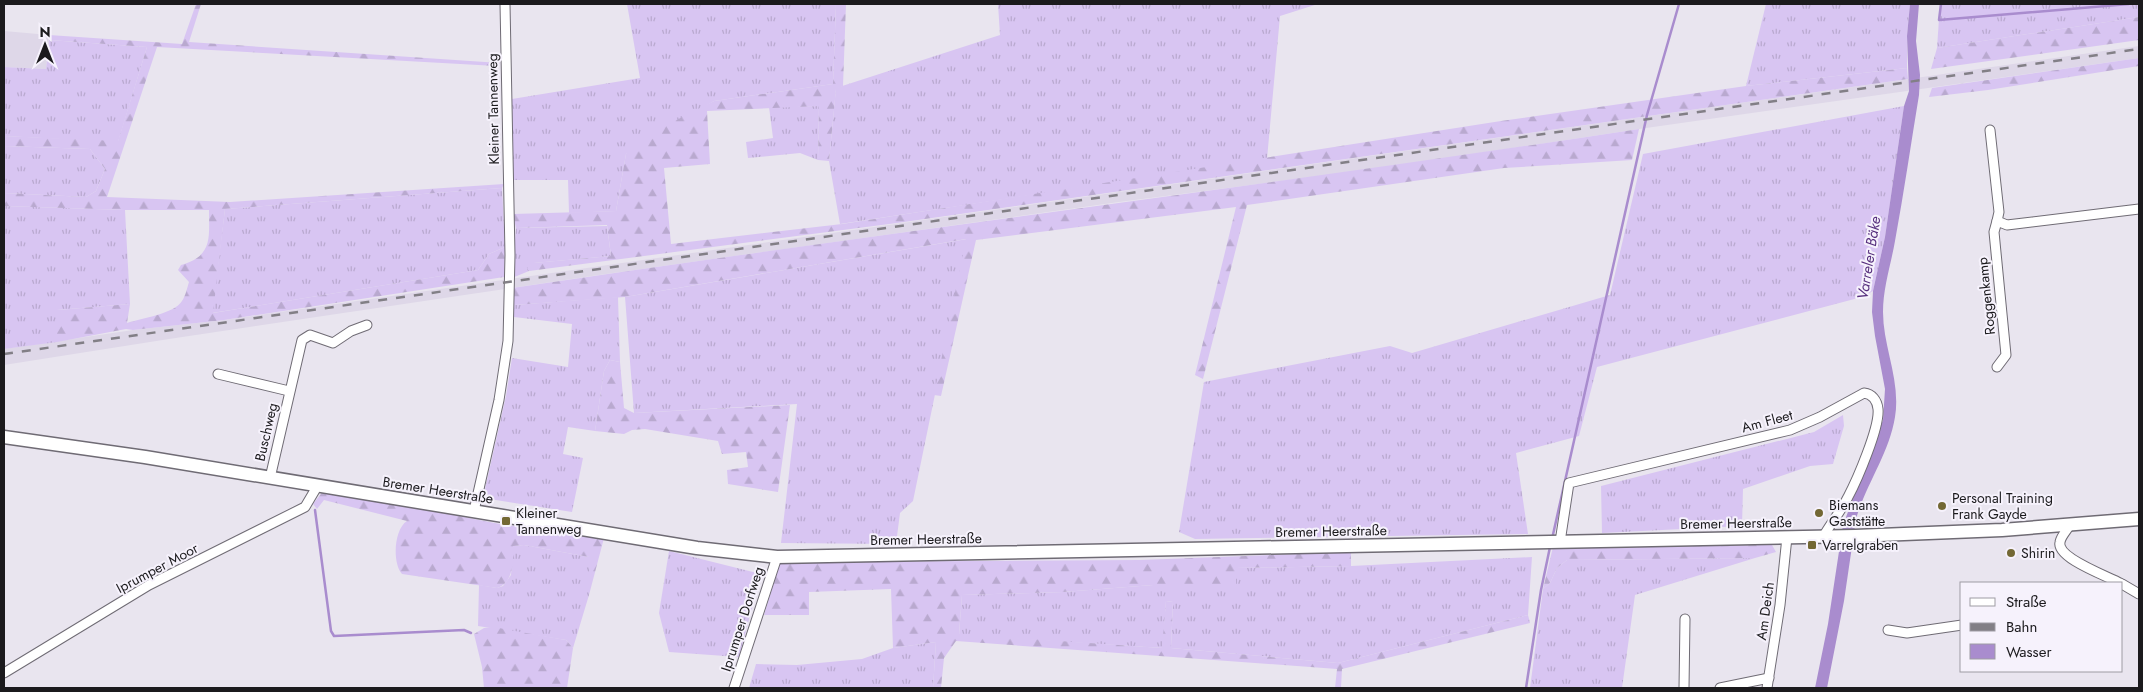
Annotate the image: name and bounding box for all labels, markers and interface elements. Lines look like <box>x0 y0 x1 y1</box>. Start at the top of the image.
north arrow <box>20 20 70 70</box>
text: N <box>39 22 51 42</box>
street label: Kleiner Tannenweg <box>482 53 504 165</box>
water label: Varreler Bäke <box>1852 214 1887 301</box>
street label: Roggenkamp <box>1972 256 2000 336</box>
street label: Buschweg <box>250 401 282 463</box>
street label: Am Fleet <box>1739 404 1795 437</box>
street label: Bremer Heerstraße <box>381 471 495 509</box>
place label: Personal Training Frank Gayde <box>1952 488 2053 524</box>
place label: Biemans Gaststätte <box>1829 495 1885 531</box>
marker: Personal Training Frank Gayde <box>1936 500 1948 512</box>
place label: Kleiner Tannenweg <box>516 503 582 539</box>
marker: Biemans Gaststätte <box>1813 507 1825 519</box>
street label: Bremer Heerstraße <box>1680 512 1792 534</box>
marker: Kleiner Tannenweg <box>500 515 512 527</box>
street label: Bremer Heerstraße <box>1275 520 1387 542</box>
street label: Bremer Heerstraße <box>870 528 982 550</box>
place label: Varrelgraben <box>1822 535 1898 555</box>
street label: Iprumper Moor <box>113 538 202 598</box>
marker: Varrelgraben <box>1806 539 1818 551</box>
place label: Shirin <box>2021 543 2055 563</box>
marker: Shirin <box>2005 547 2017 559</box>
street label: Iprumper Dorfweg <box>716 564 768 674</box>
street label: Am Deich <box>1751 581 1779 641</box>
legend <box>1960 582 2123 672</box>
text: Straße <box>2006 591 2047 613</box>
text: Bahn <box>2006 616 2037 638</box>
text: Wasser <box>2006 641 2052 663</box>

